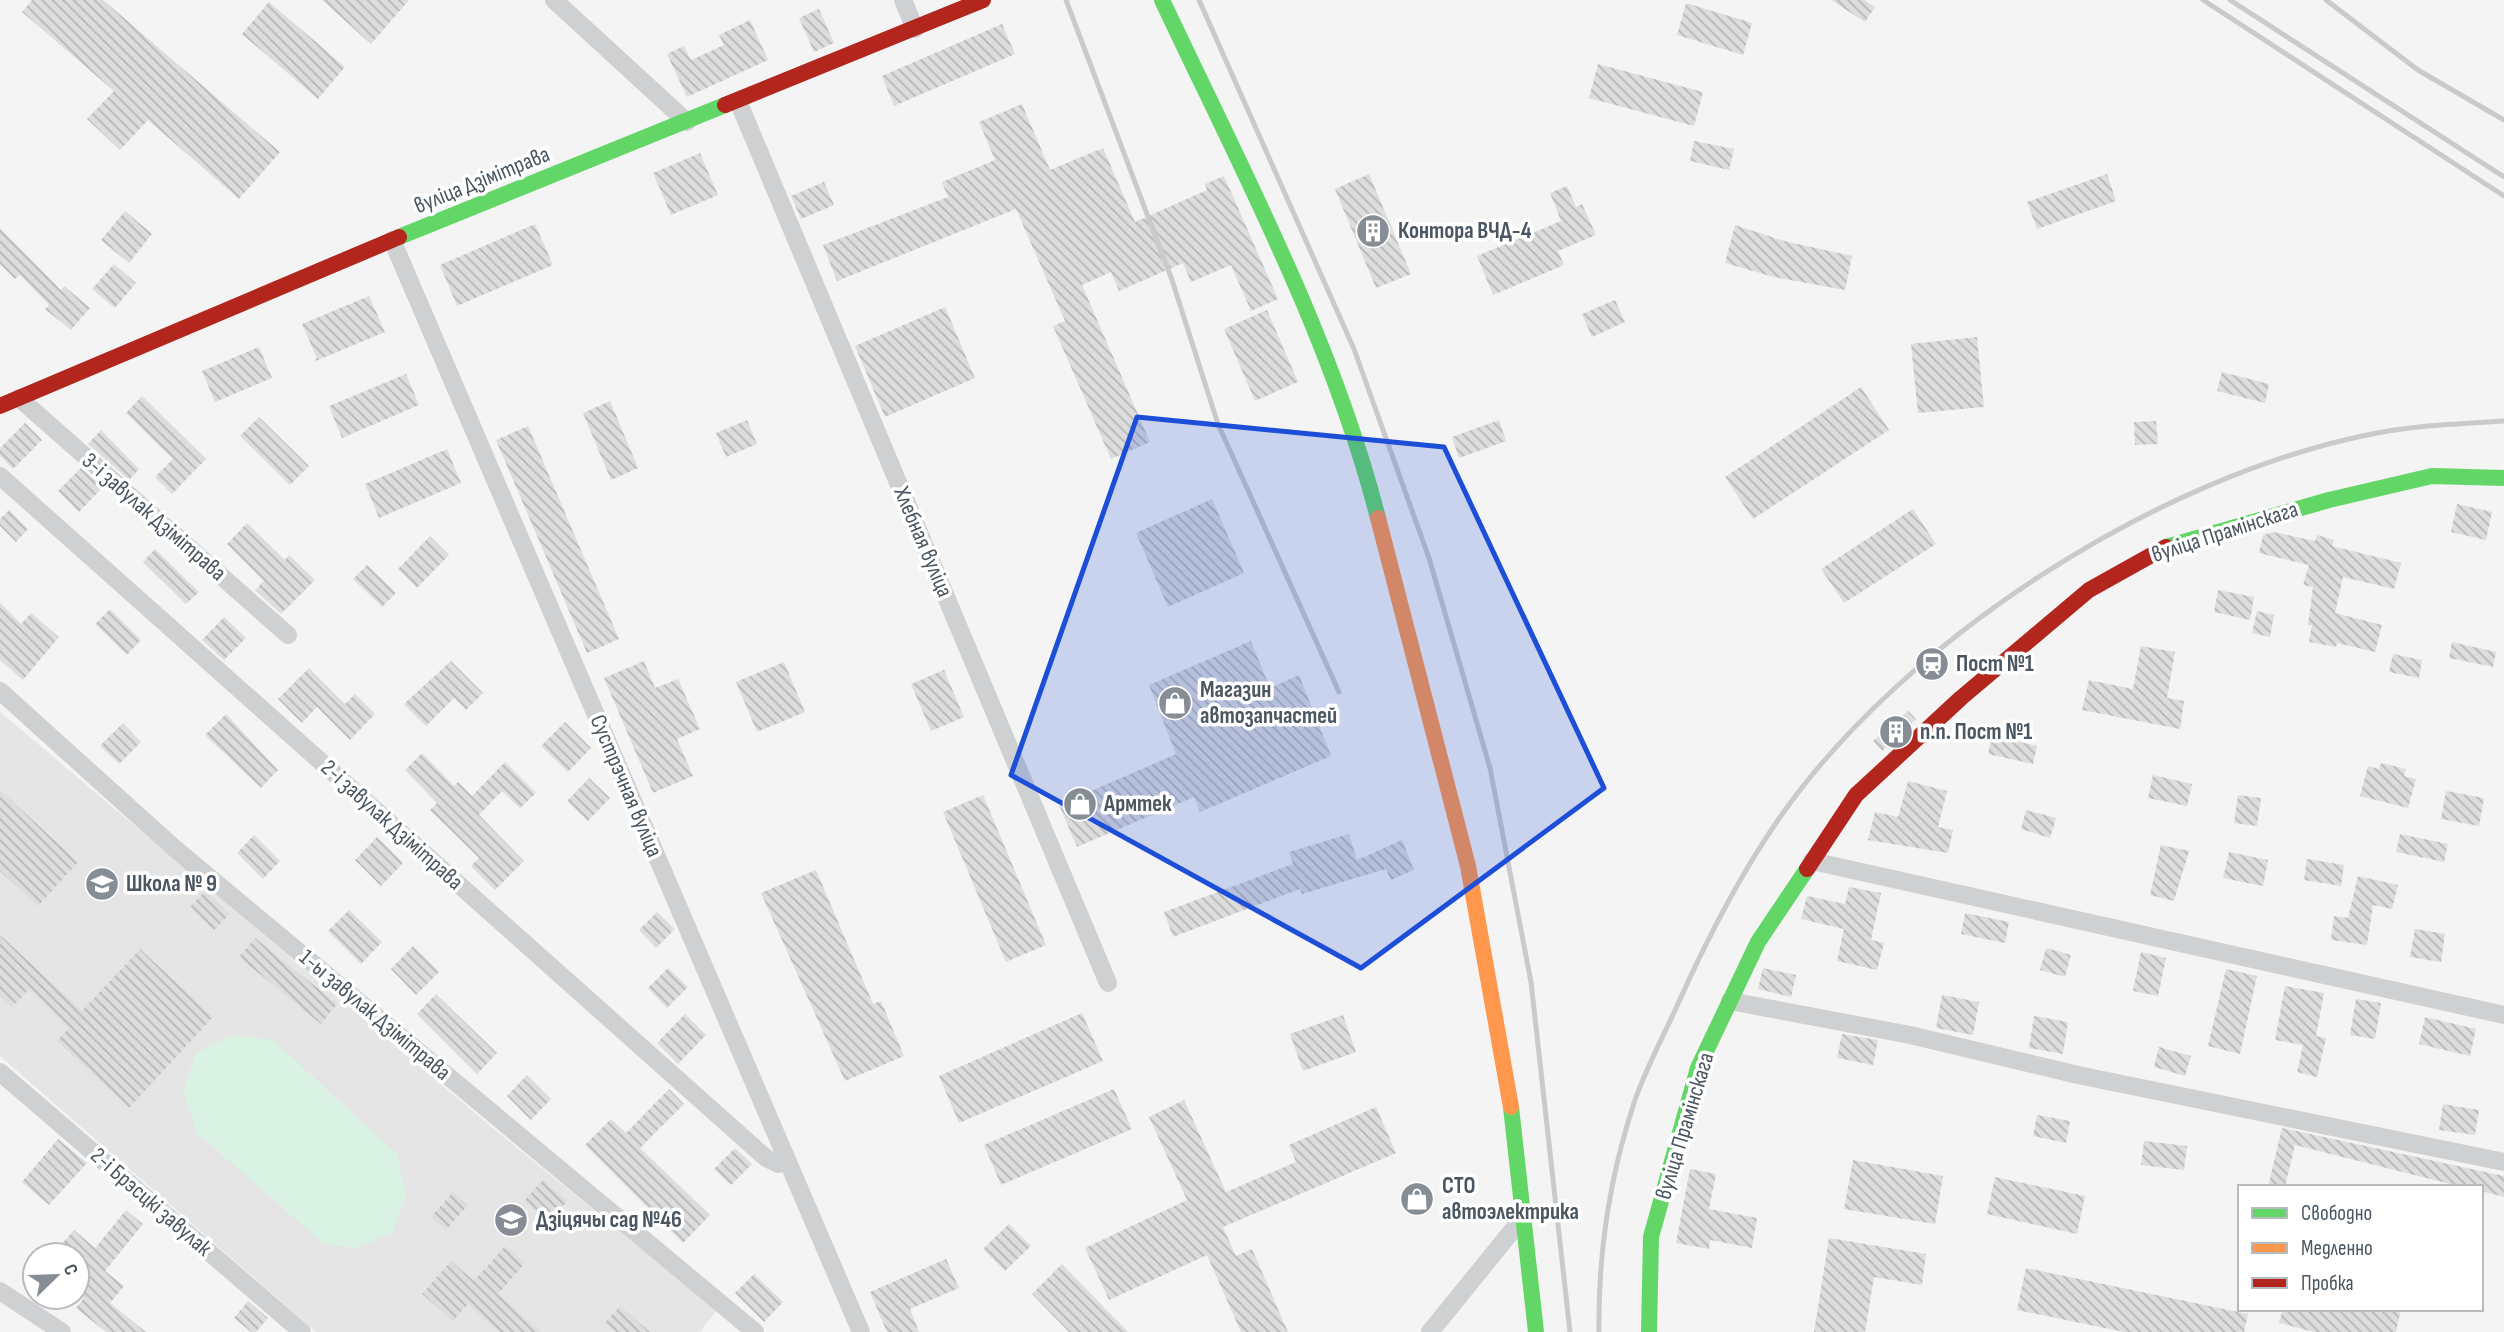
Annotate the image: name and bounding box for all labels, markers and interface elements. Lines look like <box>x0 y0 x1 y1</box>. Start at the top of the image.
street label: вуліца Дзімітрава <box>410 140 554 220</box>
building icon: Контора ВЧД-4 <box>1354 212 1392 250</box>
place label: Контора ВЧД-4 <box>1398 217 1532 245</box>
street label: 3-і завулак Дзімітрава <box>76 447 232 587</box>
street label: Хлебная вуліца <box>887 482 959 601</box>
street label: вуліца Прамінскага <box>2148 495 2302 569</box>
station icon: Пост №1 <box>1913 645 1951 683</box>
place label: Пост №1 <box>1956 650 2034 678</box>
place label: Магазин автозапчастей <box>1200 676 1337 730</box>
shop icon: Магазин автозапчастей <box>1156 684 1194 722</box>
street label: Сустрэчная вуліца <box>583 711 669 861</box>
building icon: п.п. Пост №1 <box>1877 713 1915 751</box>
place label: п.п. Пост №1 <box>1920 718 2032 746</box>
street label: 2-і завулак Дзімітрава <box>315 754 469 896</box>
shop icon: Армтек <box>1061 785 1099 823</box>
place label: Армтек <box>1103 790 1172 818</box>
school or university icon: Школа № 9 <box>83 865 121 903</box>
place label: Школа № 9 <box>126 870 217 898</box>
street label: 1-ы завулак Дзімітрава <box>294 944 456 1086</box>
street label: вуліца Прамінскага <box>1649 1049 1721 1203</box>
street label: 2-і Брэсцкі завулак <box>85 1142 218 1262</box>
place label: СТО автоэлектрика <box>1442 1172 1579 1226</box>
shop icon: СТО автоэлектрика <box>1398 1180 1436 1218</box>
legend <box>2238 1185 2483 1311</box>
school or university icon: Дзіцячы сад №46 <box>492 1201 530 1239</box>
text: Свободно <box>2301 1201 2372 1226</box>
place label: Дзіцячы сад №46 <box>536 1206 682 1234</box>
text: Медленно <box>2301 1236 2373 1261</box>
north arrow <box>21 1241 91 1311</box>
text: С <box>58 1261 83 1279</box>
text: Пробка <box>2301 1271 2354 1296</box>

